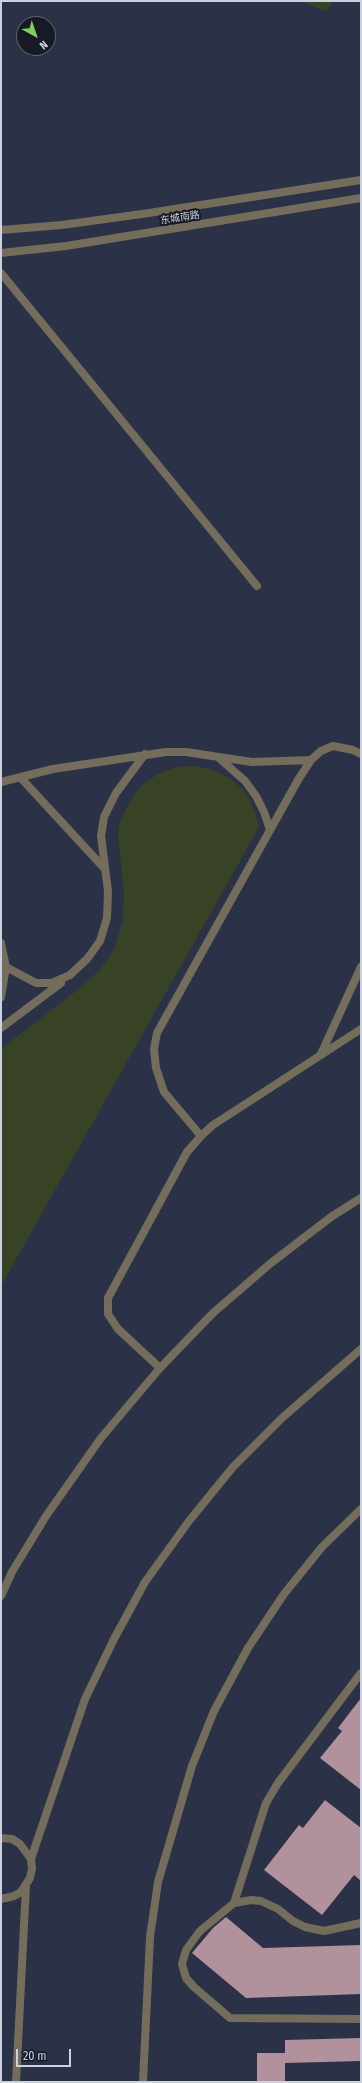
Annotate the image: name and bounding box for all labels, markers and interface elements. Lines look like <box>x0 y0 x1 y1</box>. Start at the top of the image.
north arrow <box>16 16 56 56</box>
text: N <box>37 38 50 52</box>
street label: 东城南路 <box>159 209 201 227</box>
scale bar <box>18 2041 73 2067</box>
text: 20 m <box>23 2049 47 2063</box>

